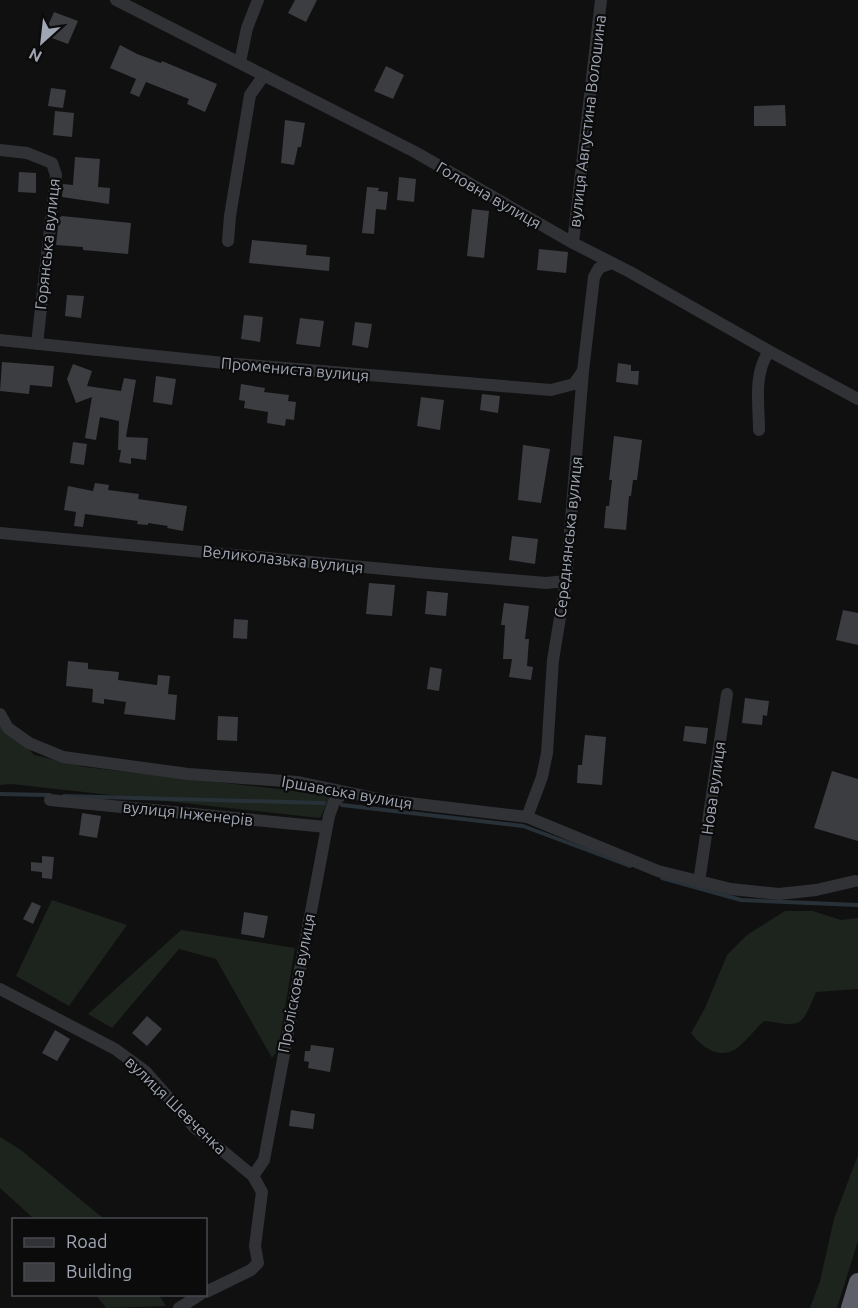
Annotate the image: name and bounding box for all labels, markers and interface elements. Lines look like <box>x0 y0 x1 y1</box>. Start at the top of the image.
north arrow <box>12 12 72 72</box>
street label: вулиця Августина Волошина <box>565 14 609 228</box>
text: N <box>26 45 45 66</box>
street label: Головна вулиця <box>434 158 544 232</box>
street label: Горянська вулиця <box>31 177 63 311</box>
street label: Промениста вулиця <box>220 354 370 384</box>
street label: Середнянська вулиця <box>551 455 585 619</box>
street label: Великолазька вулиця <box>202 542 364 576</box>
street label: Нова вулиця <box>698 740 728 836</box>
street label: Іршавська вулиця <box>280 772 414 812</box>
street label: вулиця Інженерів <box>122 797 254 829</box>
street label: Проліскова вулиця <box>274 912 318 1054</box>
street label: вулиця Шевченка <box>122 1052 230 1158</box>
legend <box>12 1218 207 1296</box>
text: Road <box>66 1231 108 1251</box>
text: Building <box>66 1261 132 1281</box>

